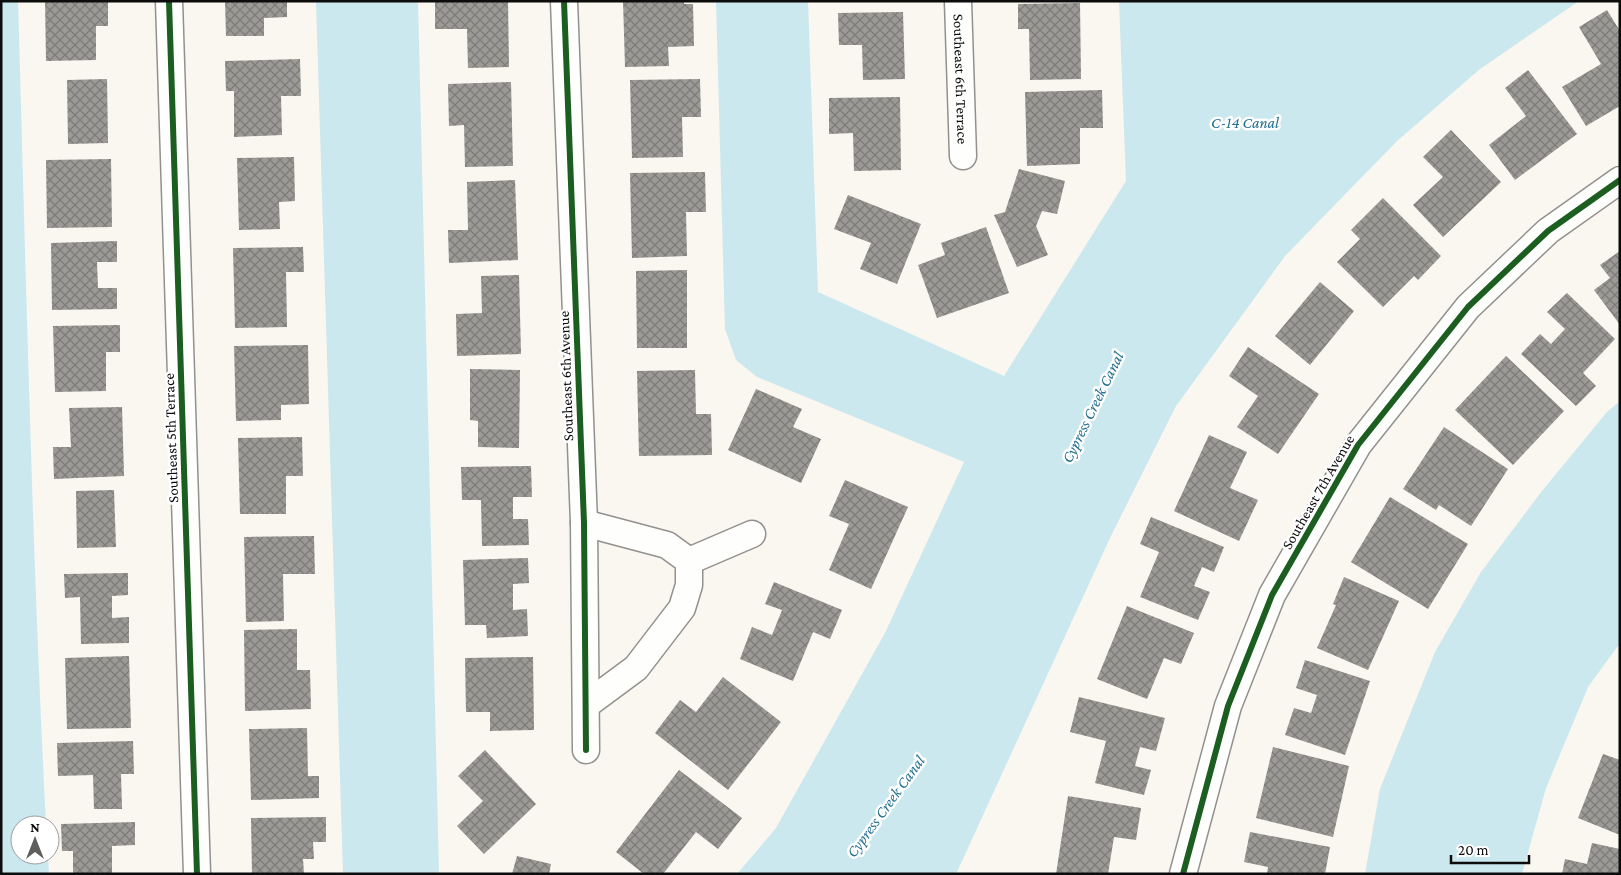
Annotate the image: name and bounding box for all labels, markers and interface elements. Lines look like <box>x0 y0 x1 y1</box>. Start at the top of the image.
street label: Southeast 6th Terrace <box>950 14 971 145</box>
water label: C-14 Canal <box>1211 114 1280 131</box>
street label: Southeast 6th Avenue <box>556 310 576 441</box>
water label: Cypress Creek Canal <box>1058 348 1128 466</box>
street label: Southeast 5th Terrace <box>161 373 181 503</box>
street label: Southeast 7th Avenue <box>1279 432 1358 552</box>
water label: Cypress Creek Canal <box>843 751 929 861</box>
north arrow <box>10 815 60 865</box>
text: N <box>30 819 40 835</box>
scale bar <box>1451 832 1528 864</box>
text: 20 m <box>1458 842 1489 858</box>

